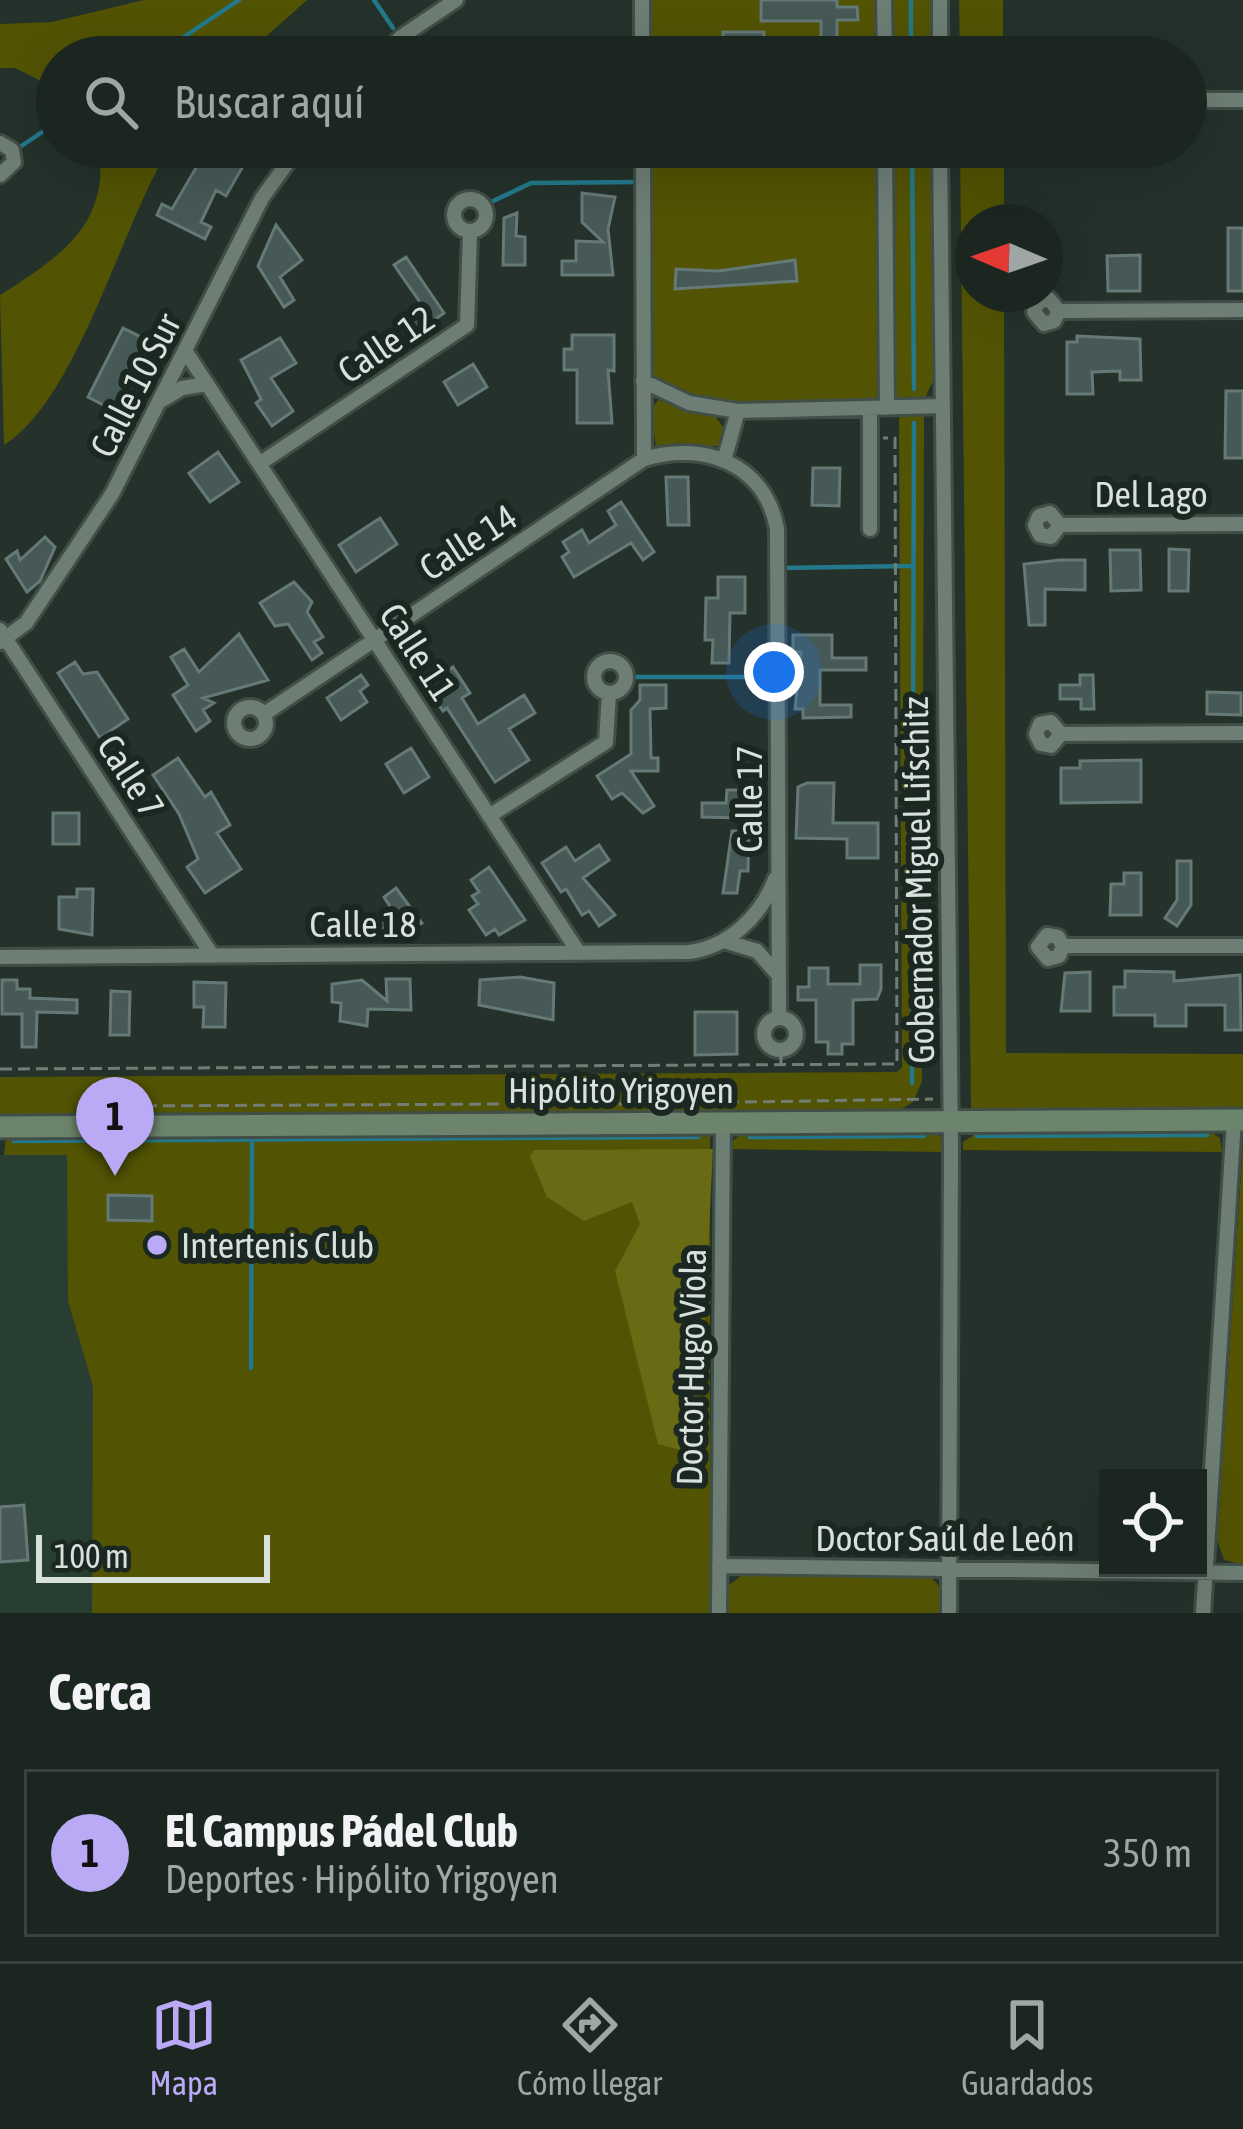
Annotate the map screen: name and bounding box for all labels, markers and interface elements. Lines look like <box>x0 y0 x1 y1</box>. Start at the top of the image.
search box <box>36 36 1207 168</box>
icon: search <box>78 69 144 135</box>
text: Buscar aquí <box>174 76 364 128</box>
north arrow <box>955 204 1063 312</box>
street label: Calle 12 <box>330 297 442 391</box>
street label: Calle 10 Sur <box>81 305 189 464</box>
street label: Del Lago <box>1094 473 1208 515</box>
street label: Calle 14 <box>412 495 524 589</box>
street label: Calle 11 <box>371 596 465 708</box>
your location <box>744 642 804 702</box>
street label: Gobernador Miguel Lifschitz <box>894 696 942 1064</box>
street label: Calle 7 <box>89 727 173 825</box>
street label: Calle 17 <box>728 746 770 852</box>
street label: Calle 18 <box>310 903 416 945</box>
street label: Hipólito Yrigoyen <box>508 1069 734 1111</box>
pin: 1 <box>76 1077 154 1176</box>
place label: Intertenis Club <box>181 1224 374 1266</box>
marker: Intertenis Club <box>144 1232 170 1258</box>
street label: Doctor Hugo Viola <box>668 1248 714 1486</box>
map controls <box>1099 1469 1207 1577</box>
button: locate <box>1099 1469 1207 1577</box>
street label: Doctor Saúl de León <box>815 1517 1075 1559</box>
scale bar <box>36 1529 270 1582</box>
text: 100 m <box>54 1537 129 1575</box>
text: Cerca <box>48 1662 152 1721</box>
text: El Campus Pádel Club <box>165 1805 518 1857</box>
text: 1 <box>81 1831 99 1875</box>
text: 350 m <box>1104 1831 1192 1875</box>
text: Deportes · Hipólito Yrigoyen <box>165 1857 559 1901</box>
tab: Mapa <box>150 1992 218 2102</box>
tab: Cómo llegar <box>517 1992 662 2102</box>
tab: Guardados <box>961 1992 1093 2102</box>

